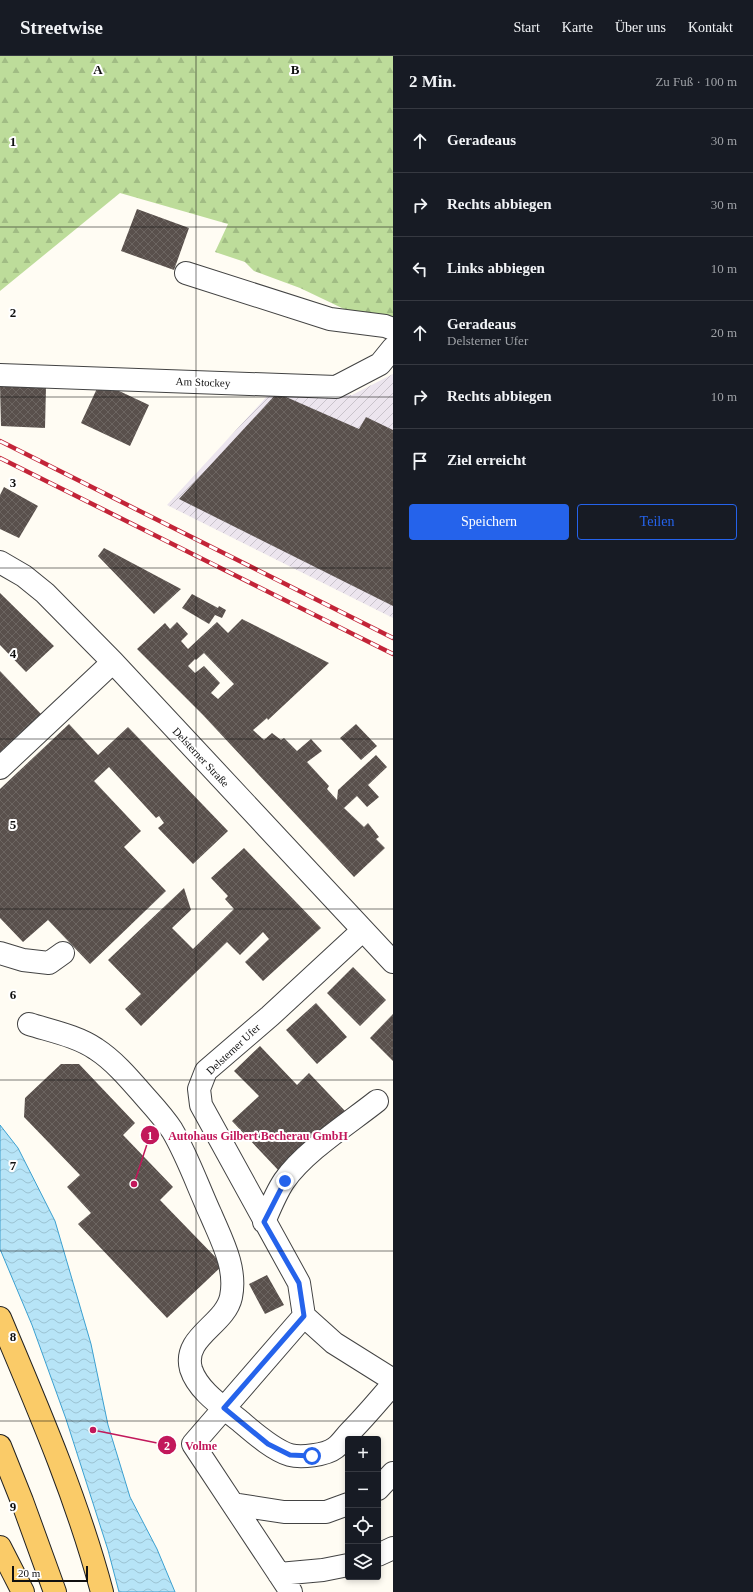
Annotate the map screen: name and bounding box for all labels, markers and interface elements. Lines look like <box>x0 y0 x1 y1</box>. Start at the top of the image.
text: Streetwise <box>20 17 103 38</box>
text: Start <box>513 20 540 35</box>
text: Karte <box>562 20 593 35</box>
text: Über uns <box>615 20 666 35</box>
text: Kontakt <box>688 20 733 35</box>
text: A <box>93 62 103 77</box>
text: B <box>291 62 300 77</box>
text: 2 Min. <box>409 72 456 91</box>
text: Zu Fuß · 100 m <box>655 74 737 89</box>
icon: ahead <box>409 130 431 152</box>
text: Geradeaus <box>447 132 516 148</box>
text: 30 m <box>711 133 737 148</box>
text: 1 <box>10 134 16 149</box>
icon: right <box>409 194 431 216</box>
text: Rechts abbiegen <box>447 196 552 212</box>
text: 30 m <box>711 197 737 212</box>
icon: left <box>409 258 431 280</box>
text: Links abbiegen <box>447 260 545 276</box>
text: 10 m <box>711 261 737 276</box>
text: 2 <box>10 305 16 320</box>
text: Geradeaus <box>447 316 516 332</box>
icon: ahead <box>409 322 431 344</box>
text: 20 m <box>711 325 737 340</box>
text: Delsterner Ufer <box>447 333 528 348</box>
street label: Am Stockey <box>175 375 231 389</box>
icon: right <box>409 386 431 408</box>
text: Rechts abbiegen <box>447 388 552 404</box>
text: 10 m <box>711 389 737 404</box>
icon: arrive <box>409 450 431 472</box>
text: Ziel erreicht <box>447 452 526 468</box>
text: 3 <box>10 475 17 490</box>
button: Speichern <box>409 504 569 540</box>
button: Teilen <box>577 504 737 540</box>
text: 4 <box>10 646 17 661</box>
street label: Delsterner Straße <box>170 725 232 789</box>
text: 5 <box>10 817 17 832</box>
text: 6 <box>10 987 17 1002</box>
street label: Delsterner Ufer <box>204 1021 262 1077</box>
callout: Autohaus Gilbert Becherau GmbH <box>140 1123 356 1147</box>
text: 1 <box>147 1129 153 1143</box>
text: Autohaus Gilbert Becherau GmbH <box>168 1129 349 1143</box>
text: 7 <box>10 1158 17 1173</box>
route end <box>276 1172 294 1190</box>
text: 8 <box>10 1329 17 1344</box>
callout: Volme <box>157 1433 225 1457</box>
map controls <box>345 1436 381 1580</box>
button: + <box>345 1436 381 1472</box>
text: 2 <box>164 1439 170 1453</box>
text: Volme <box>185 1439 218 1453</box>
route start <box>303 1447 321 1465</box>
button: − <box>345 1472 381 1508</box>
text: 9 <box>10 1499 17 1514</box>
button: locate <box>345 1508 381 1544</box>
button: layers <box>345 1544 381 1580</box>
scale bar <box>12 1564 88 1583</box>
text: 20 m <box>18 1567 40 1579</box>

